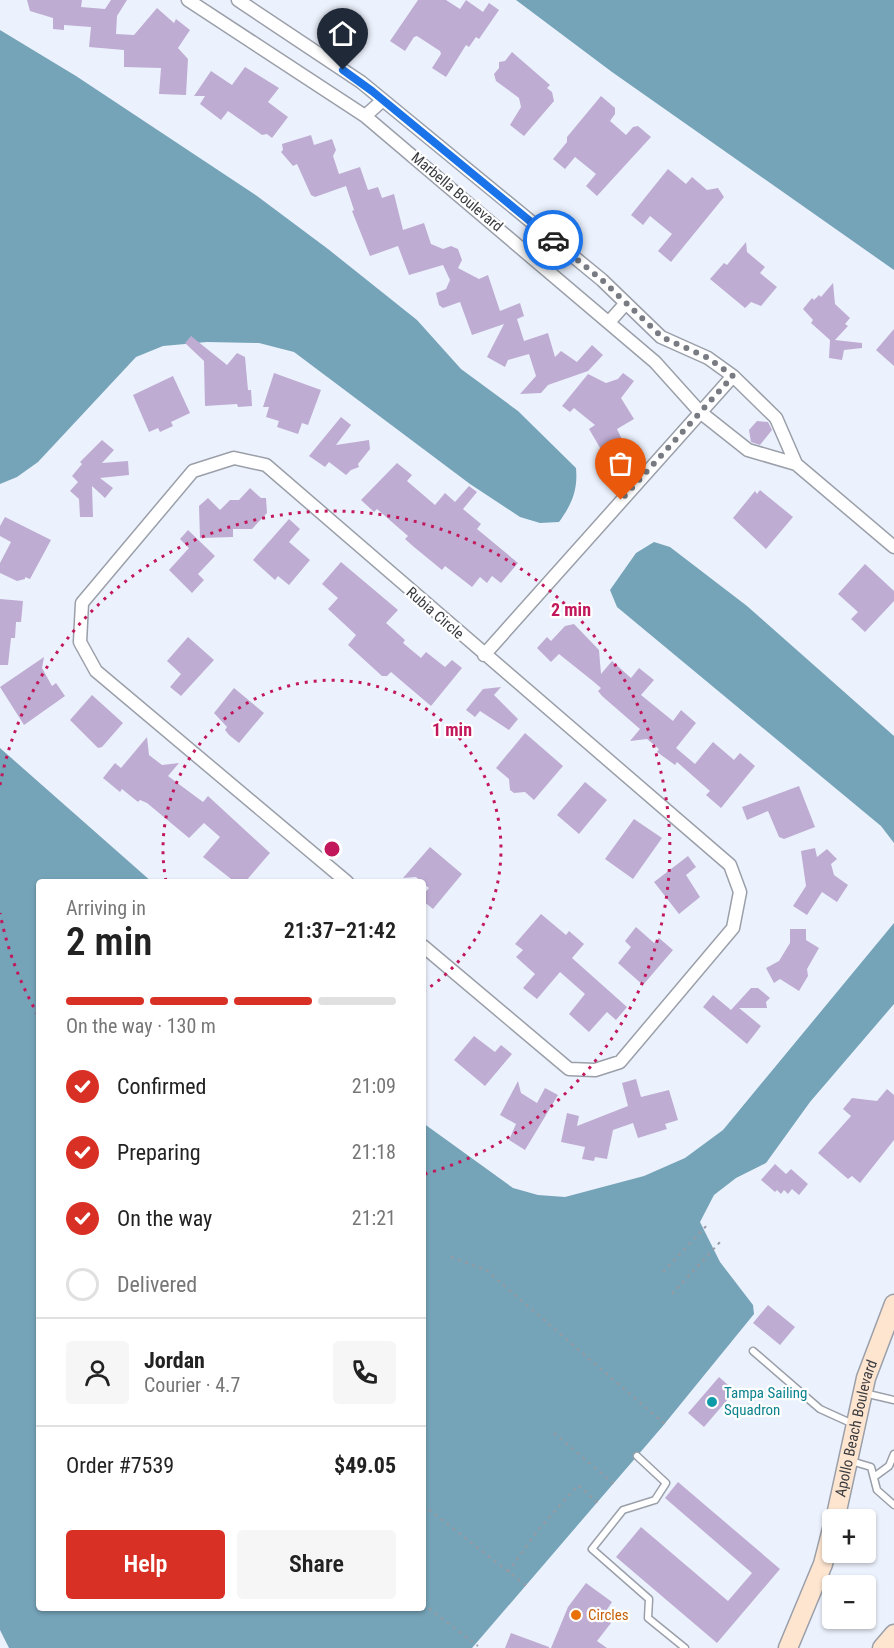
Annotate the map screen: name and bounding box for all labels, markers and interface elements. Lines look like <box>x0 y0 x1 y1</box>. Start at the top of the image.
pin <box>317 8 368 70</box>
icon: home <box>326 17 359 50</box>
street label: Marbella Boulevard <box>408 149 506 235</box>
courier <box>523 210 583 270</box>
icon: car <box>537 224 570 257</box>
pin <box>595 438 646 500</box>
icon: bag <box>604 447 637 480</box>
street label: Rubia Circle <box>403 583 467 643</box>
text: 2 min <box>551 599 591 620</box>
text: 1 min <box>432 719 472 740</box>
centre of rings <box>322 839 342 859</box>
text: Arriving in <box>66 896 146 920</box>
text: 21:37–21:42 <box>284 918 396 943</box>
text: 2 min <box>66 919 152 965</box>
text: On the way · 130 m <box>66 1014 216 1038</box>
icon: check <box>66 1070 99 1103</box>
text: Confirmed <box>117 1074 206 1099</box>
text: 21:09 <box>352 1074 396 1098</box>
icon: check <box>66 1136 99 1169</box>
text: Preparing <box>117 1140 201 1165</box>
text: 21:18 <box>352 1140 396 1164</box>
icon: check <box>66 1202 99 1235</box>
text: On the way <box>117 1206 212 1231</box>
text: 21:21 <box>352 1206 396 1230</box>
text: Delivered <box>117 1272 197 1297</box>
button: person <box>66 1341 129 1404</box>
button: phone <box>333 1341 396 1404</box>
text: Jordan <box>144 1348 205 1373</box>
street label: Apollo Beach Boulevard <box>831 1357 881 1499</box>
text: Courier · 4.7 <box>144 1373 240 1397</box>
place label: Tampa Sailing Squadron <box>724 1384 807 1419</box>
marker: Tampa Sailing Squadron <box>705 1395 719 1409</box>
text: Order #7539 <box>66 1453 174 1478</box>
text: $49.05 <box>334 1453 396 1478</box>
map controls <box>822 1509 876 1629</box>
button: + <box>822 1509 876 1563</box>
button: Help <box>66 1530 225 1599</box>
button: Share <box>237 1530 396 1599</box>
button: − <box>822 1575 876 1629</box>
place label: Circles <box>588 1606 629 1624</box>
marker: Circles <box>569 1608 583 1622</box>

